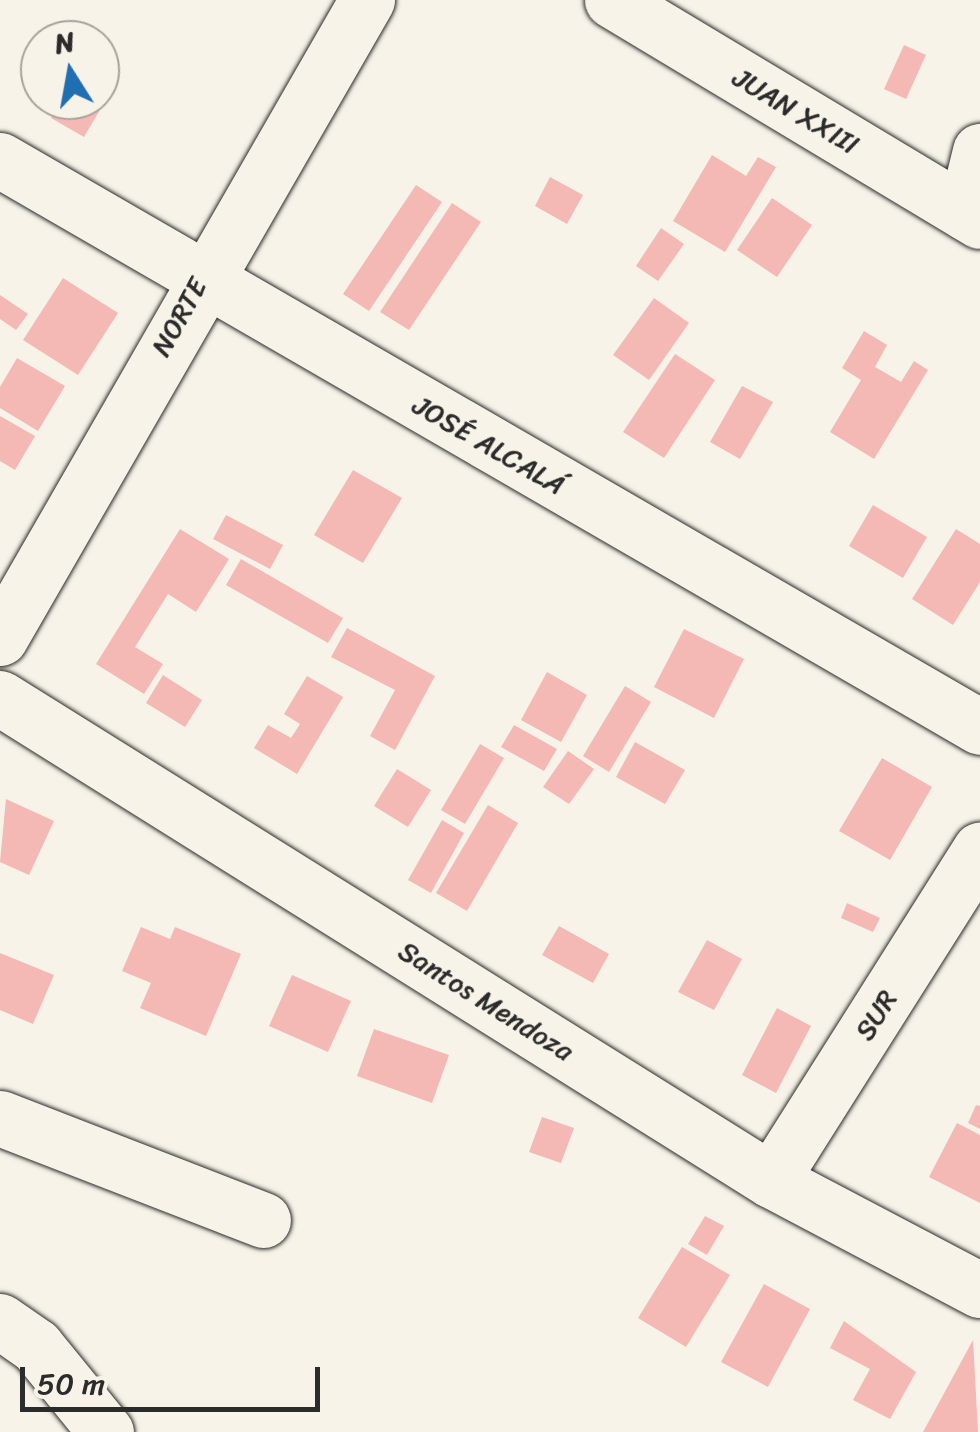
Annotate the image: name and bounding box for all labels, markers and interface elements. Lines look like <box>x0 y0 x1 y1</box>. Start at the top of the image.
text: N <box>50 16 79 68</box>
north arrow <box>20 20 120 120</box>
street label: JUAN XXIII <box>727 60 865 162</box>
street label: NORTE <box>144 272 214 362</box>
street label: JOSÉ ALCALÁ <box>407 388 571 502</box>
street label: Santos Mendoza <box>392 934 580 1068</box>
street label: SUR <box>848 984 904 1046</box>
scale bar <box>25 1347 325 1409</box>
text: 50 m <box>37 1357 105 1411</box>

